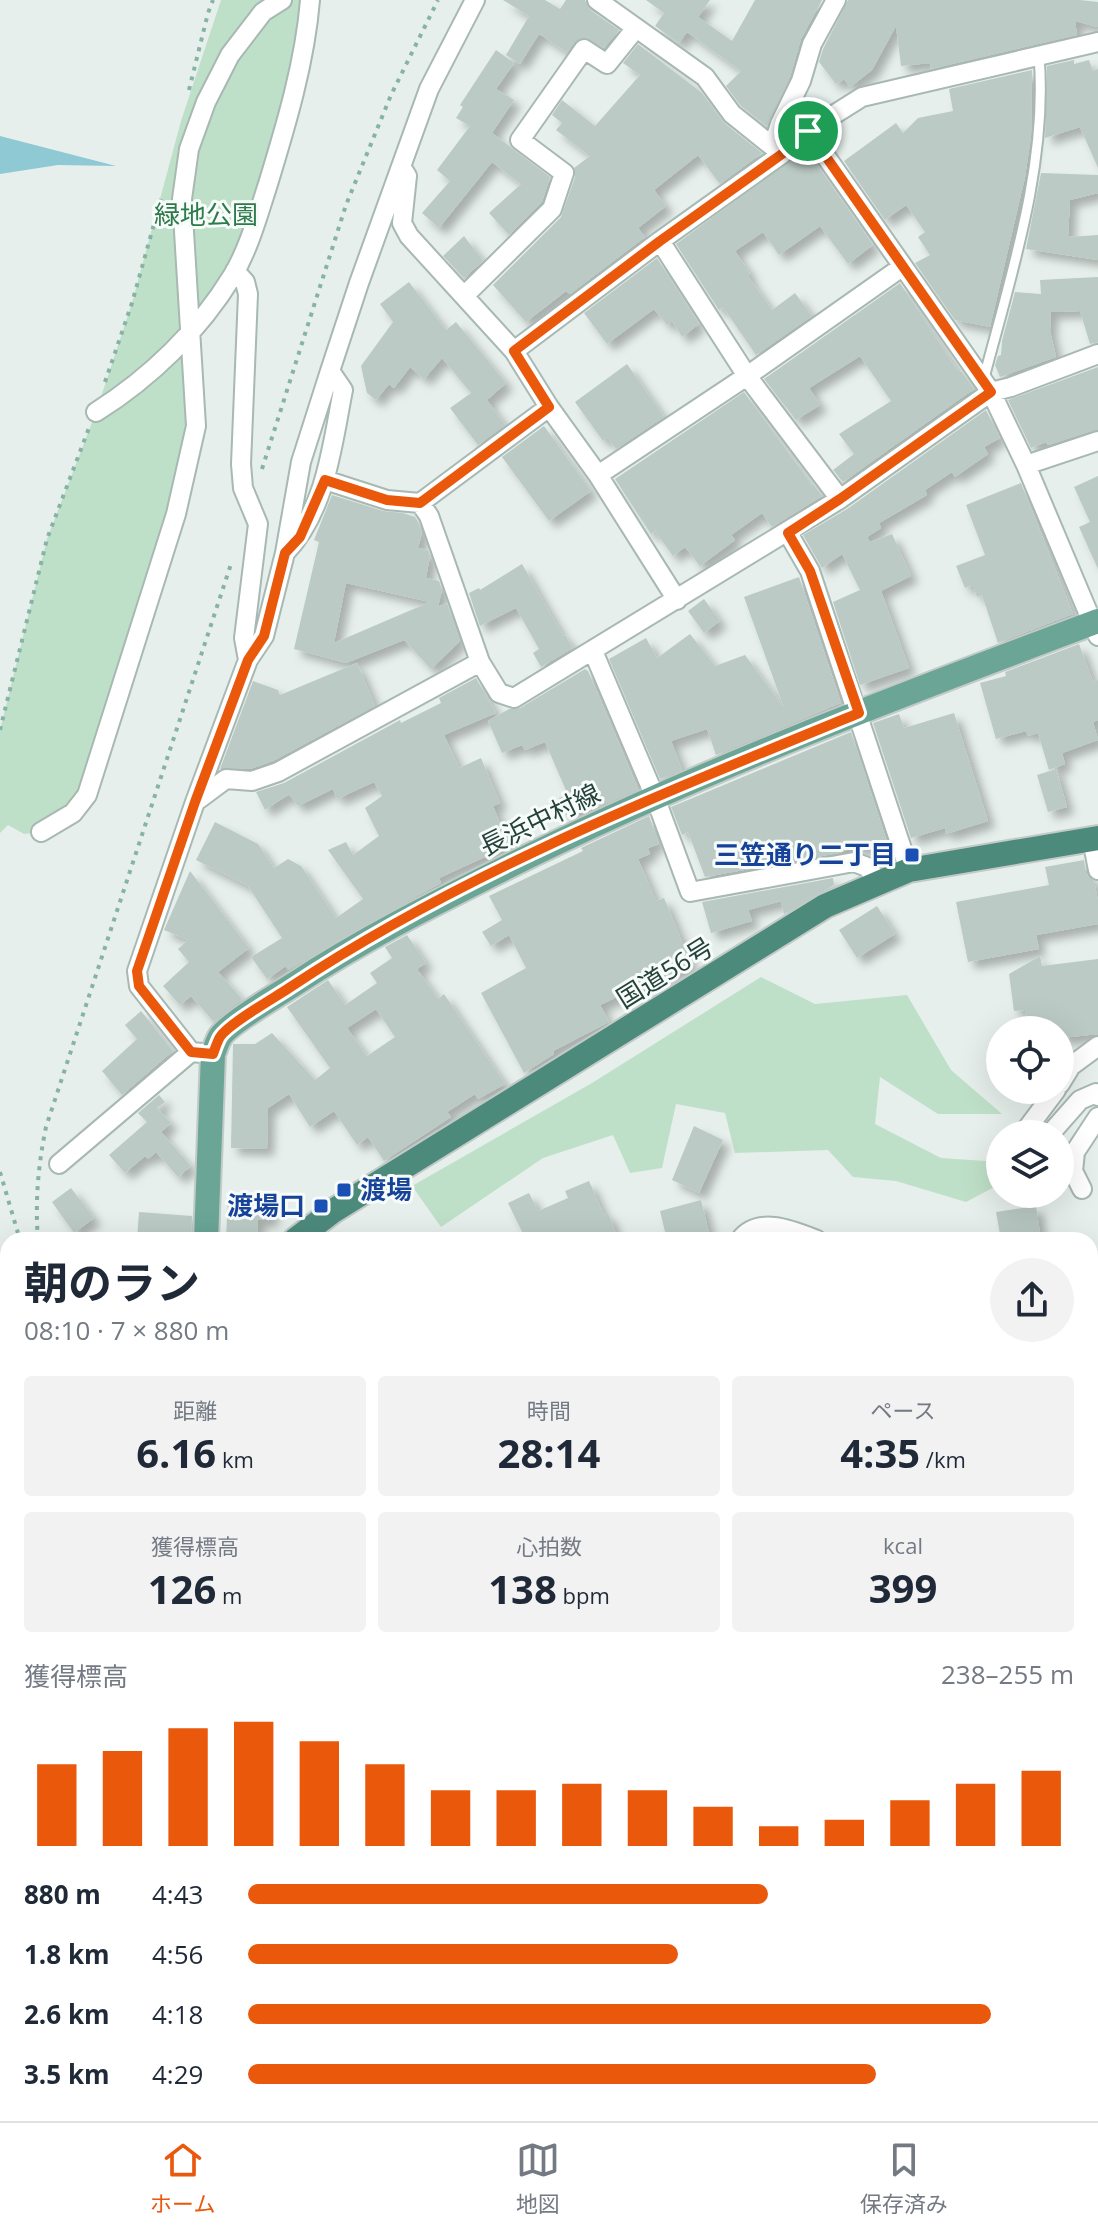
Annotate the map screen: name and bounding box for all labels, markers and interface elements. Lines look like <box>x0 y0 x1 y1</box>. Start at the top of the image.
pin <box>774 97 842 165</box>
icon: arrive <box>786 109 830 153</box>
park label: 緑地公園 <box>154 196 258 232</box>
street label: 長浜中村線 <box>473 774 606 864</box>
place label: 三笠通り二丁目 <box>714 836 896 872</box>
marker: 三笠通り二丁目 <box>903 846 921 864</box>
street label: 国道56号 <box>609 928 720 1016</box>
map controls <box>986 1016 1074 1208</box>
button: locate <box>986 1016 1074 1104</box>
button: layers <box>986 1120 1074 1208</box>
place label: 渡場 <box>360 1171 412 1207</box>
marker: 渡場 <box>335 1181 353 1199</box>
place label: 渡場口 <box>227 1187 305 1223</box>
marker: 渡場口 <box>312 1197 330 1215</box>
text: 朝のラン <box>24 1252 200 1312</box>
button: share <box>990 1258 1074 1342</box>
text: 08:10 · 7 × 880 m <box>24 1312 229 1348</box>
text: 距離 <box>173 1395 217 1425</box>
text: 時間 <box>527 1395 571 1425</box>
text: ペース <box>871 1395 935 1425</box>
text: 6.16 <box>136 1425 216 1480</box>
text: 28:14 <box>498 1425 600 1480</box>
text: 4:35 <box>840 1425 920 1480</box>
text: km <box>216 1444 254 1474</box>
text: /km <box>920 1444 966 1474</box>
text: kcal <box>883 1530 923 1560</box>
text: 獲得標高 <box>151 1531 239 1561</box>
text: 心拍数 <box>516 1531 582 1561</box>
text: 399 <box>869 1560 937 1615</box>
text: 126 <box>148 1561 216 1616</box>
text: 138 <box>488 1561 557 1616</box>
text: m <box>216 1580 242 1610</box>
text: bpm <box>557 1580 610 1610</box>
text: 238–255 m <box>941 1656 1074 1692</box>
text: 獲得標高 <box>24 1658 128 1694</box>
text: 880 m <box>24 1876 101 1912</box>
text: 4:43 <box>152 1876 203 1912</box>
text: 1.8 km <box>24 1936 110 1972</box>
text: 4:56 <box>152 1936 203 1972</box>
text: 2.6 km <box>24 1996 110 2032</box>
text: 4:18 <box>152 1996 203 2032</box>
text: 3.5 km <box>24 2056 110 2092</box>
text: 4:29 <box>152 2056 203 2092</box>
tab: ホーム <box>150 2138 215 2218</box>
tab: 地図 <box>516 2138 560 2218</box>
tab: 保存済み <box>860 2138 948 2218</box>

